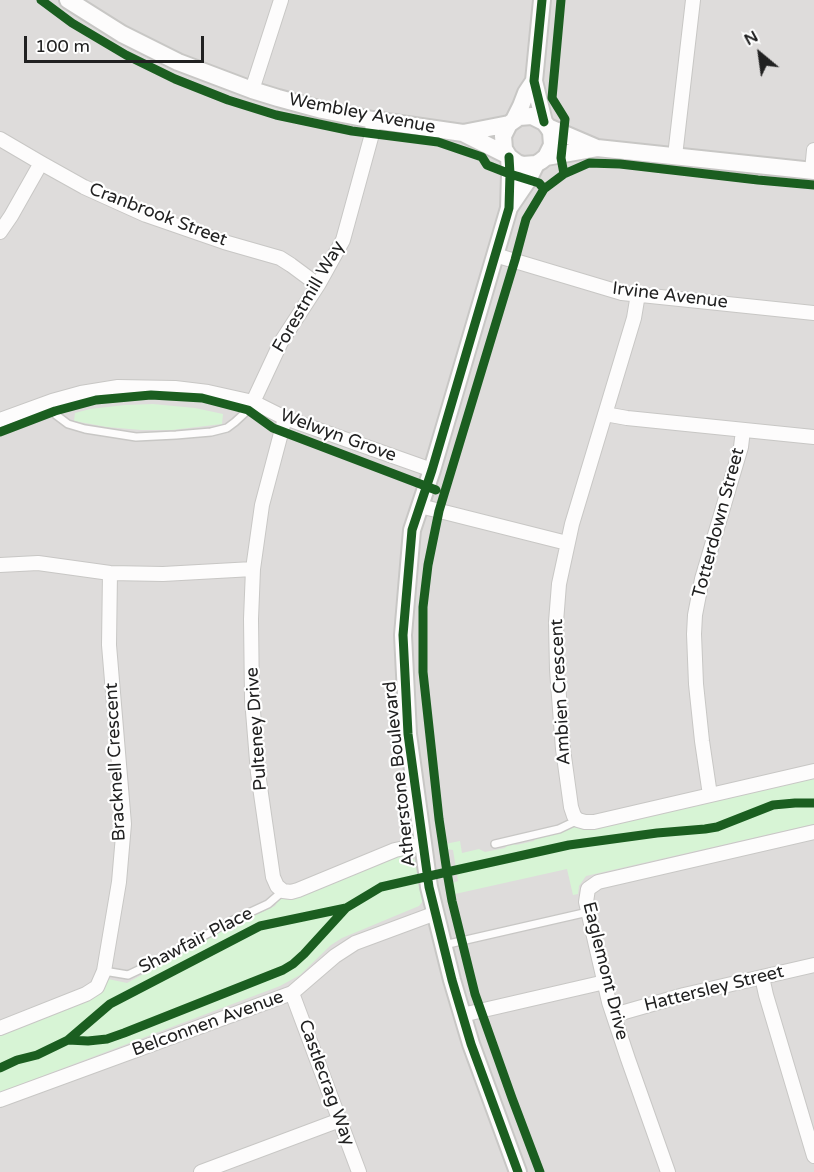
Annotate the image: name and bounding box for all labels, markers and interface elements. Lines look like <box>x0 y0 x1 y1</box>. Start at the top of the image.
scale bar <box>27 24 207 62</box>
north arrow <box>730 24 790 84</box>
text: N <box>741 26 762 50</box>
text: 100 m <box>35 35 90 57</box>
street label: Wembley Avenue <box>287 89 437 139</box>
street label: Cranbrook Street <box>86 179 230 251</box>
street label: Forestmill Way <box>268 237 350 357</box>
street label: Irvine Avenue <box>611 278 729 314</box>
street label: Welwyn Grove <box>277 405 399 467</box>
street label: Totterdown Street <box>689 446 749 600</box>
street label: Ambien Crescent <box>546 618 576 766</box>
street label: Pulteney Drive <box>242 666 272 792</box>
street label: Atherstone Boulevard <box>380 680 420 868</box>
street label: Bracknell Crescent <box>101 682 131 842</box>
street label: Eaglemont Drive <box>577 900 633 1042</box>
street label: Shawfair Place <box>135 903 257 979</box>
street label: Hattersley Street <box>642 961 786 1017</box>
street label: Belconnen Avenue <box>129 987 287 1061</box>
street label: Castlecrag Way <box>293 1017 359 1149</box>

